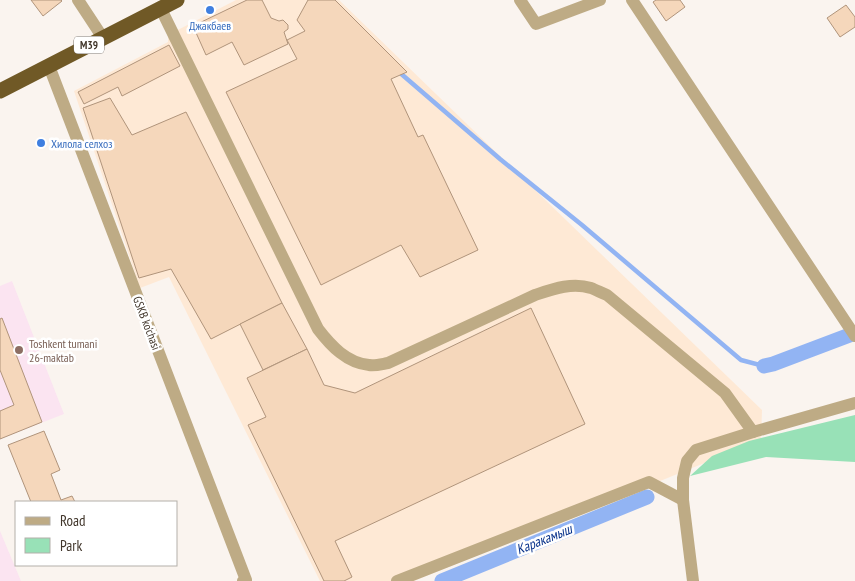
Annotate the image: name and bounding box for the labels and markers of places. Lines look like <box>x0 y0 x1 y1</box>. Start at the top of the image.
marker: Джакбаев <box>204 4 216 16</box>
place label: Джакбаев <box>189 18 231 33</box>
place label: Хилола селхоз <box>51 136 112 151</box>
marker: Хилола селхоз <box>35 137 47 149</box>
place label: Toshkent tumani 26-maktab <box>29 336 97 365</box>
marker: Toshkent tumani 26-maktab <box>13 344 25 356</box>

